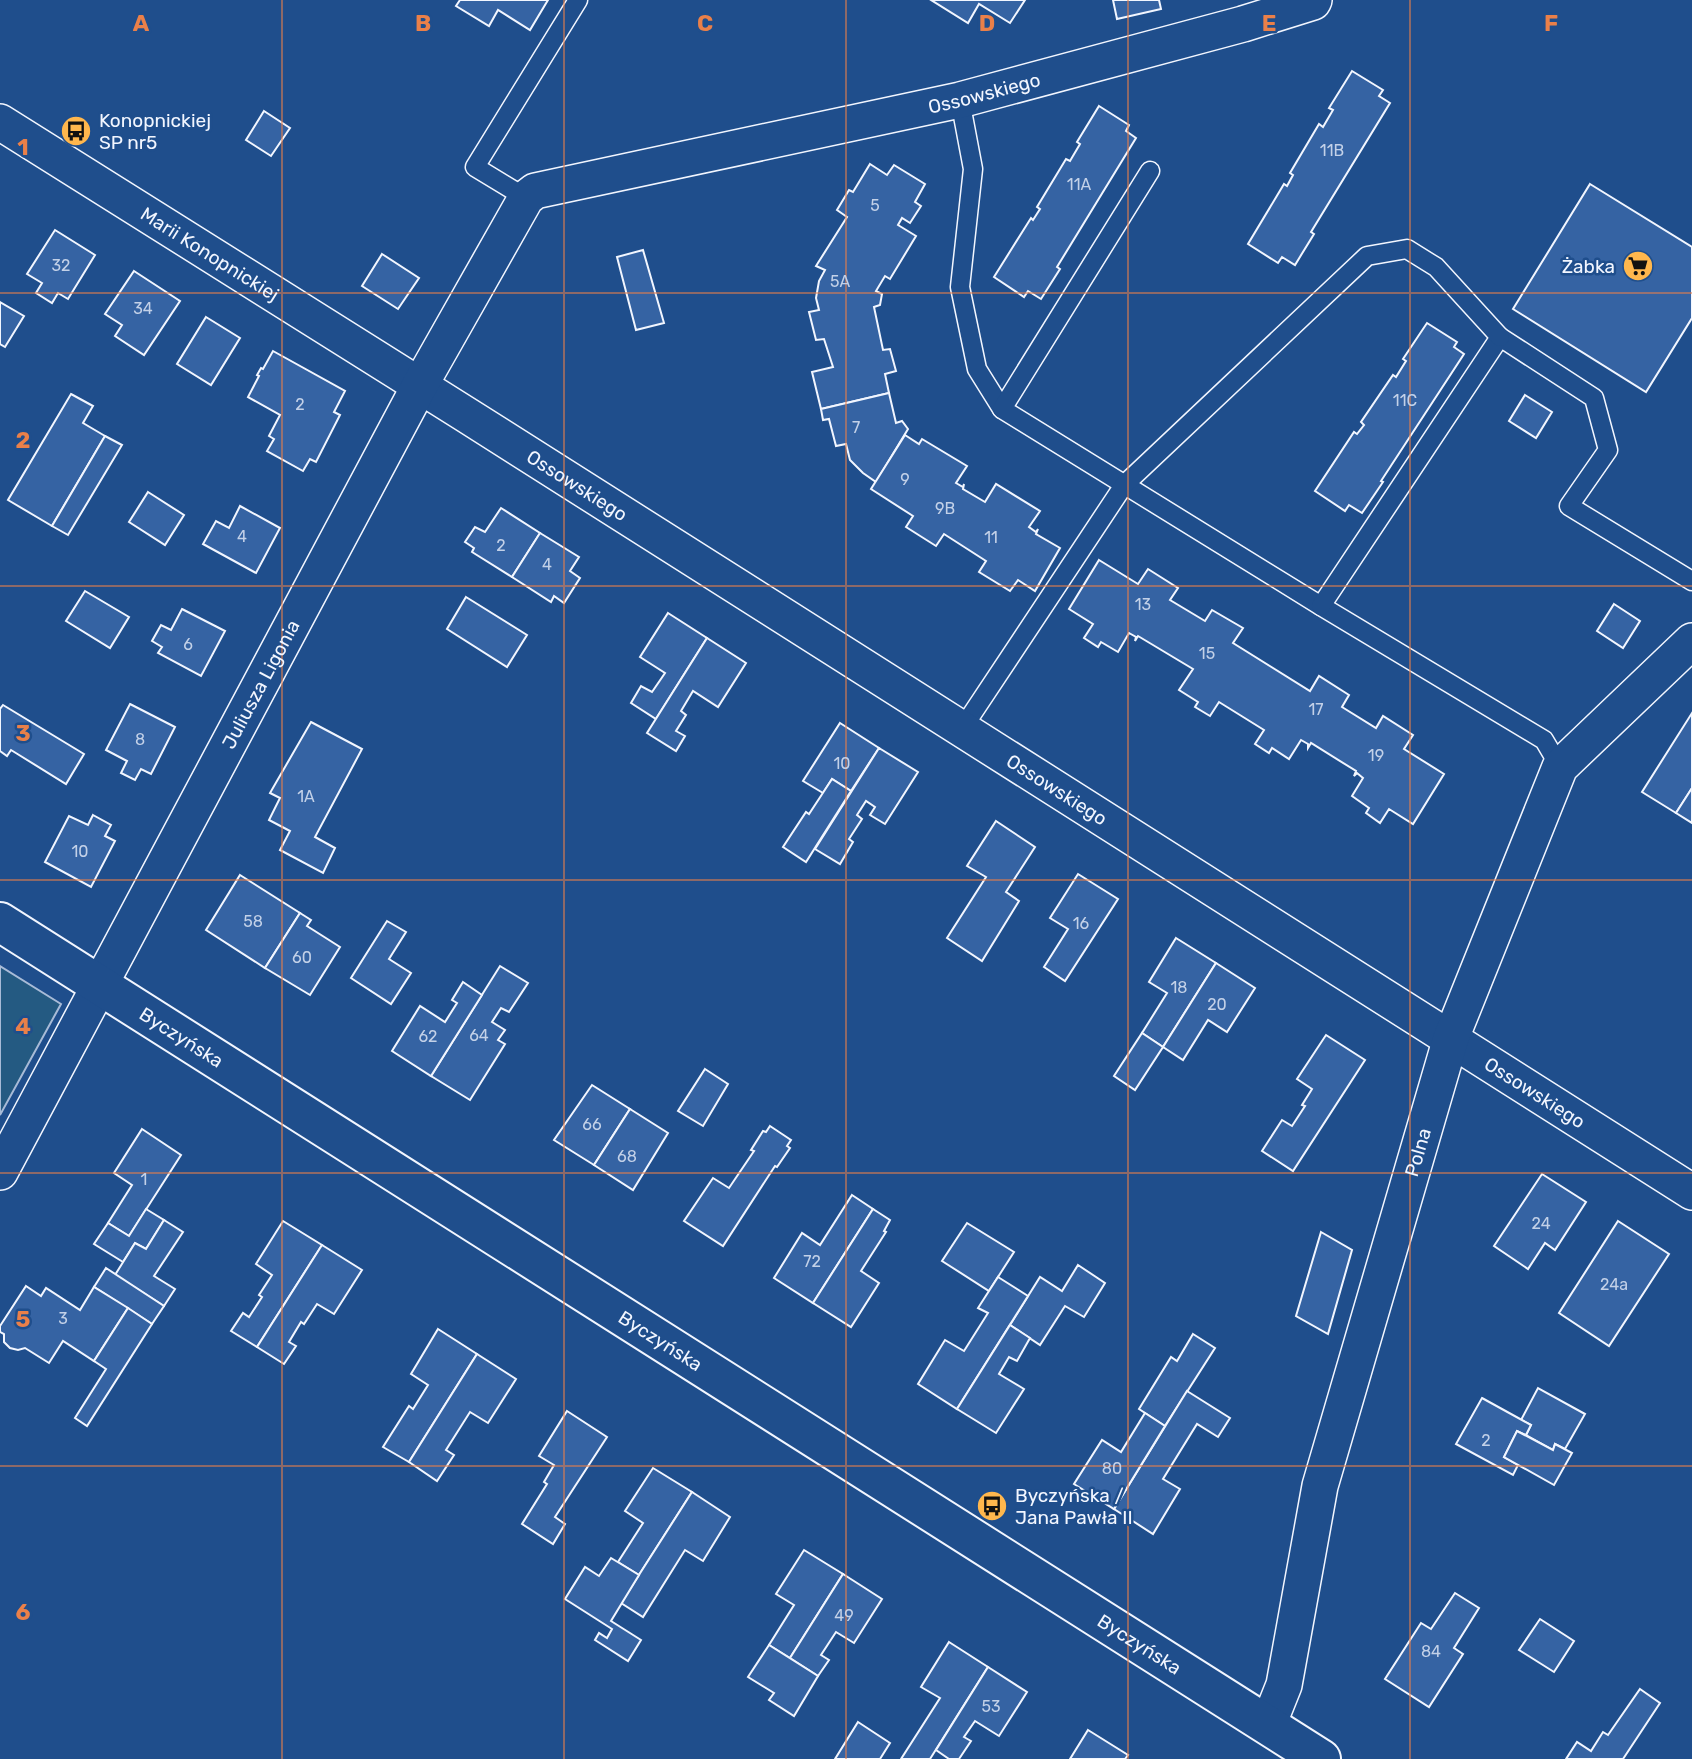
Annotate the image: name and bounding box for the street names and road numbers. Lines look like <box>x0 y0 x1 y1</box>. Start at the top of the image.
street label: Ossowskiego <box>926 68 1043 118</box>
street label: Marii Konopnickiej <box>137 202 283 306</box>
street label: Ossowskiego <box>523 445 632 526</box>
street label: Juliusza Ligonia <box>217 616 304 753</box>
street label: Ossowskiego <box>1002 749 1112 830</box>
street label: Byczyńska <box>135 1002 228 1072</box>
street label: Ossowskiego <box>1480 1052 1590 1133</box>
street label: Polna <box>1400 1125 1436 1179</box>
street label: Byczyńska <box>614 1305 707 1376</box>
street label: Byczyńska <box>1093 1609 1186 1679</box>

